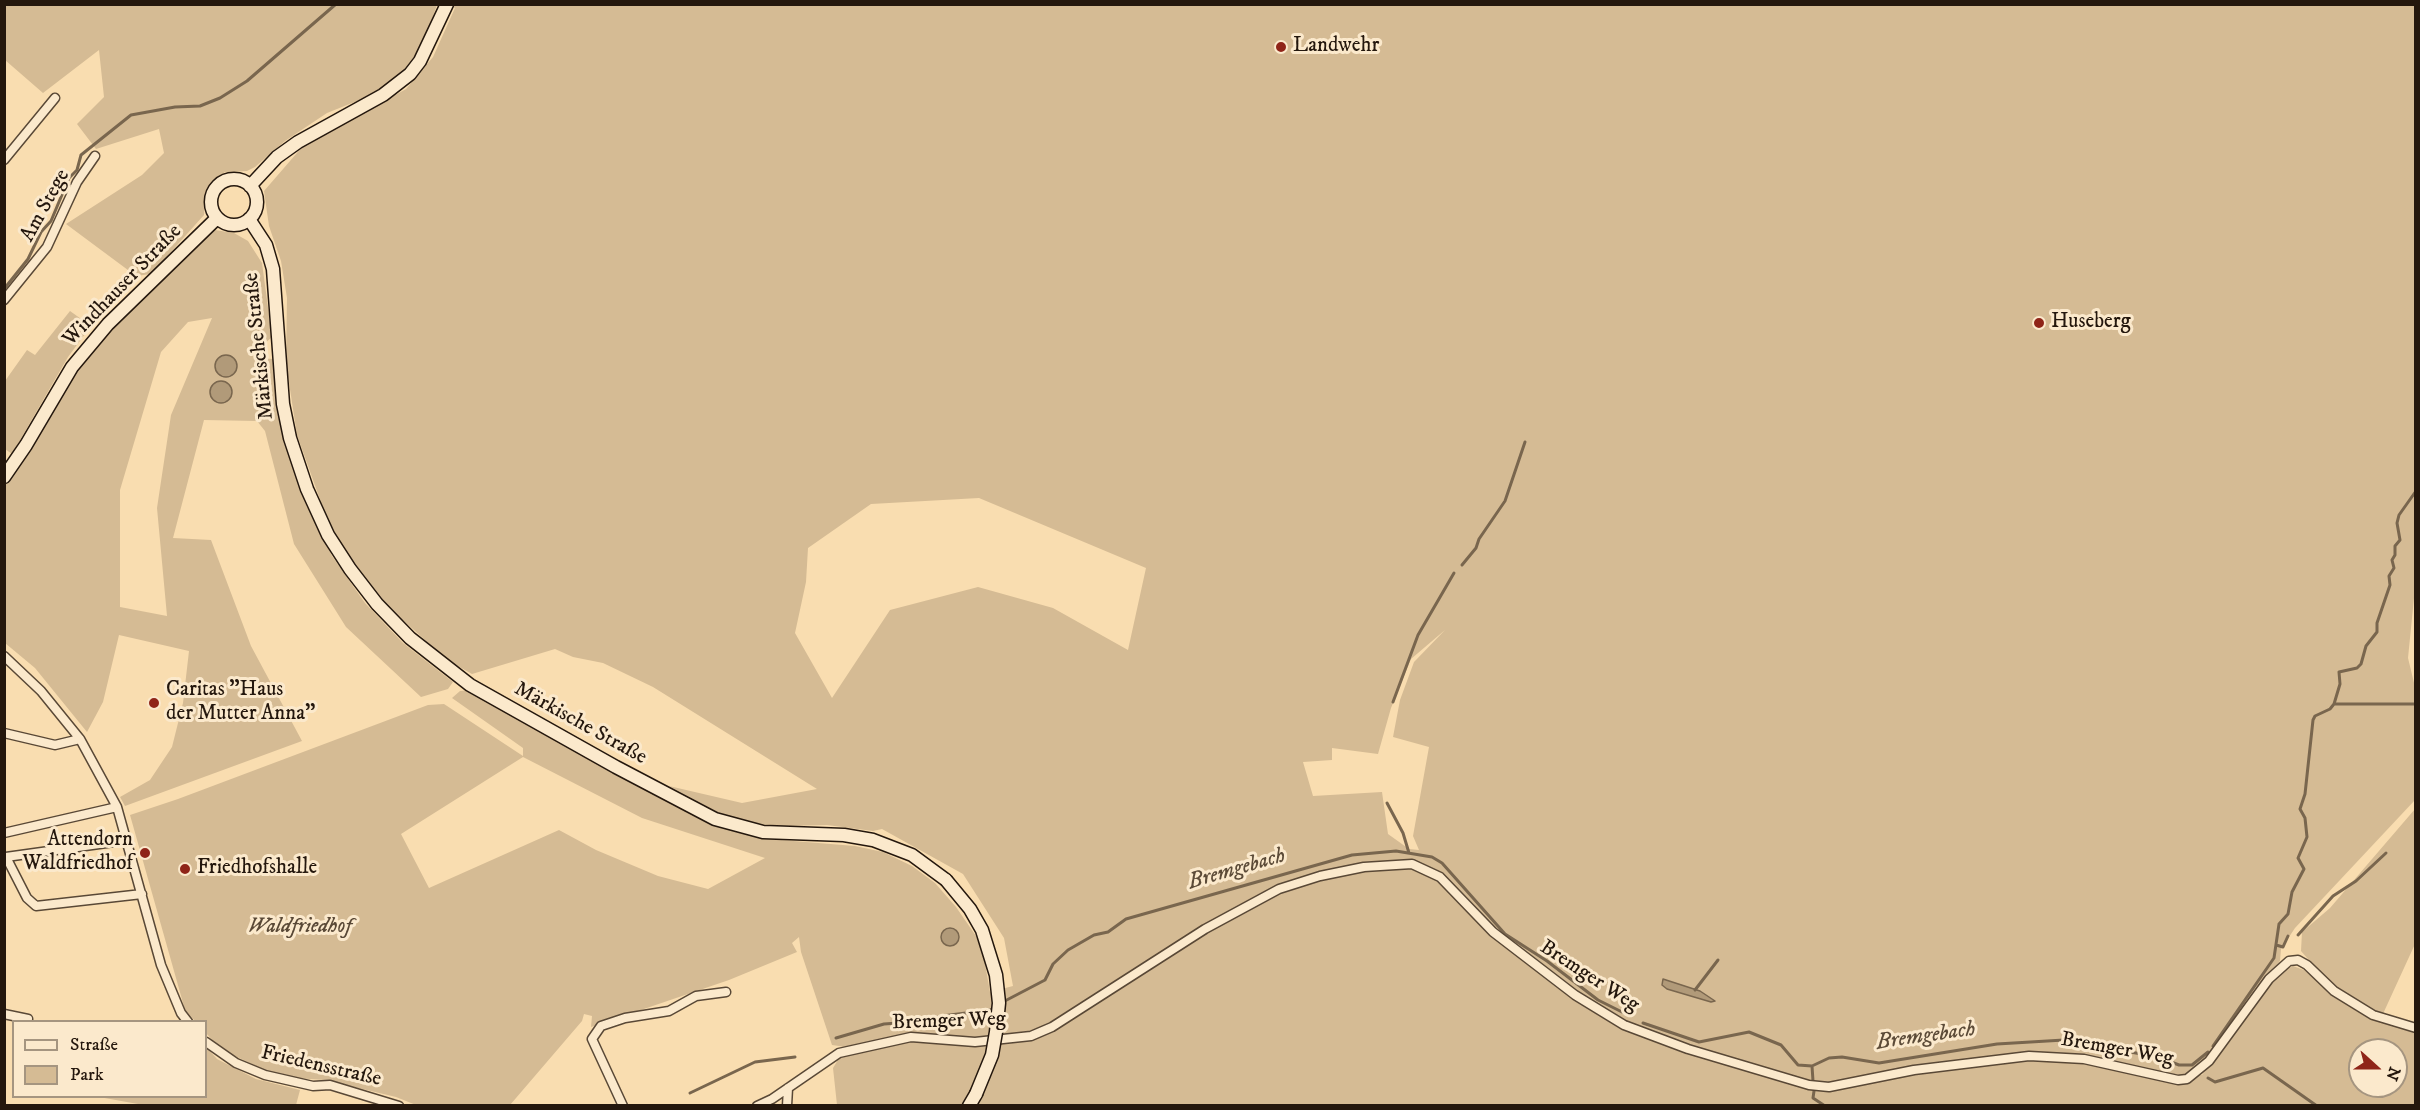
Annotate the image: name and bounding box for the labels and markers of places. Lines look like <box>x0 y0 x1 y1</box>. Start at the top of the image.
place label: Landwehr <box>1293 34 1379 60</box>
marker: Landwehr <box>1274 40 1288 54</box>
place label: Huseberg <box>2051 310 2131 336</box>
marker: Huseberg <box>2032 316 2046 330</box>
place label: Caritas "Haus der Mutter Anna" <box>166 678 315 728</box>
marker: Caritas "Haus der Mutter Anna" <box>147 696 161 710</box>
place label: Attendorn Waldfriedhof <box>22 828 133 878</box>
marker: Attendorn Waldfriedhof <box>138 846 152 860</box>
place label: Friedhofshalle <box>197 856 317 882</box>
marker: Friedhofshalle <box>178 862 192 876</box>

